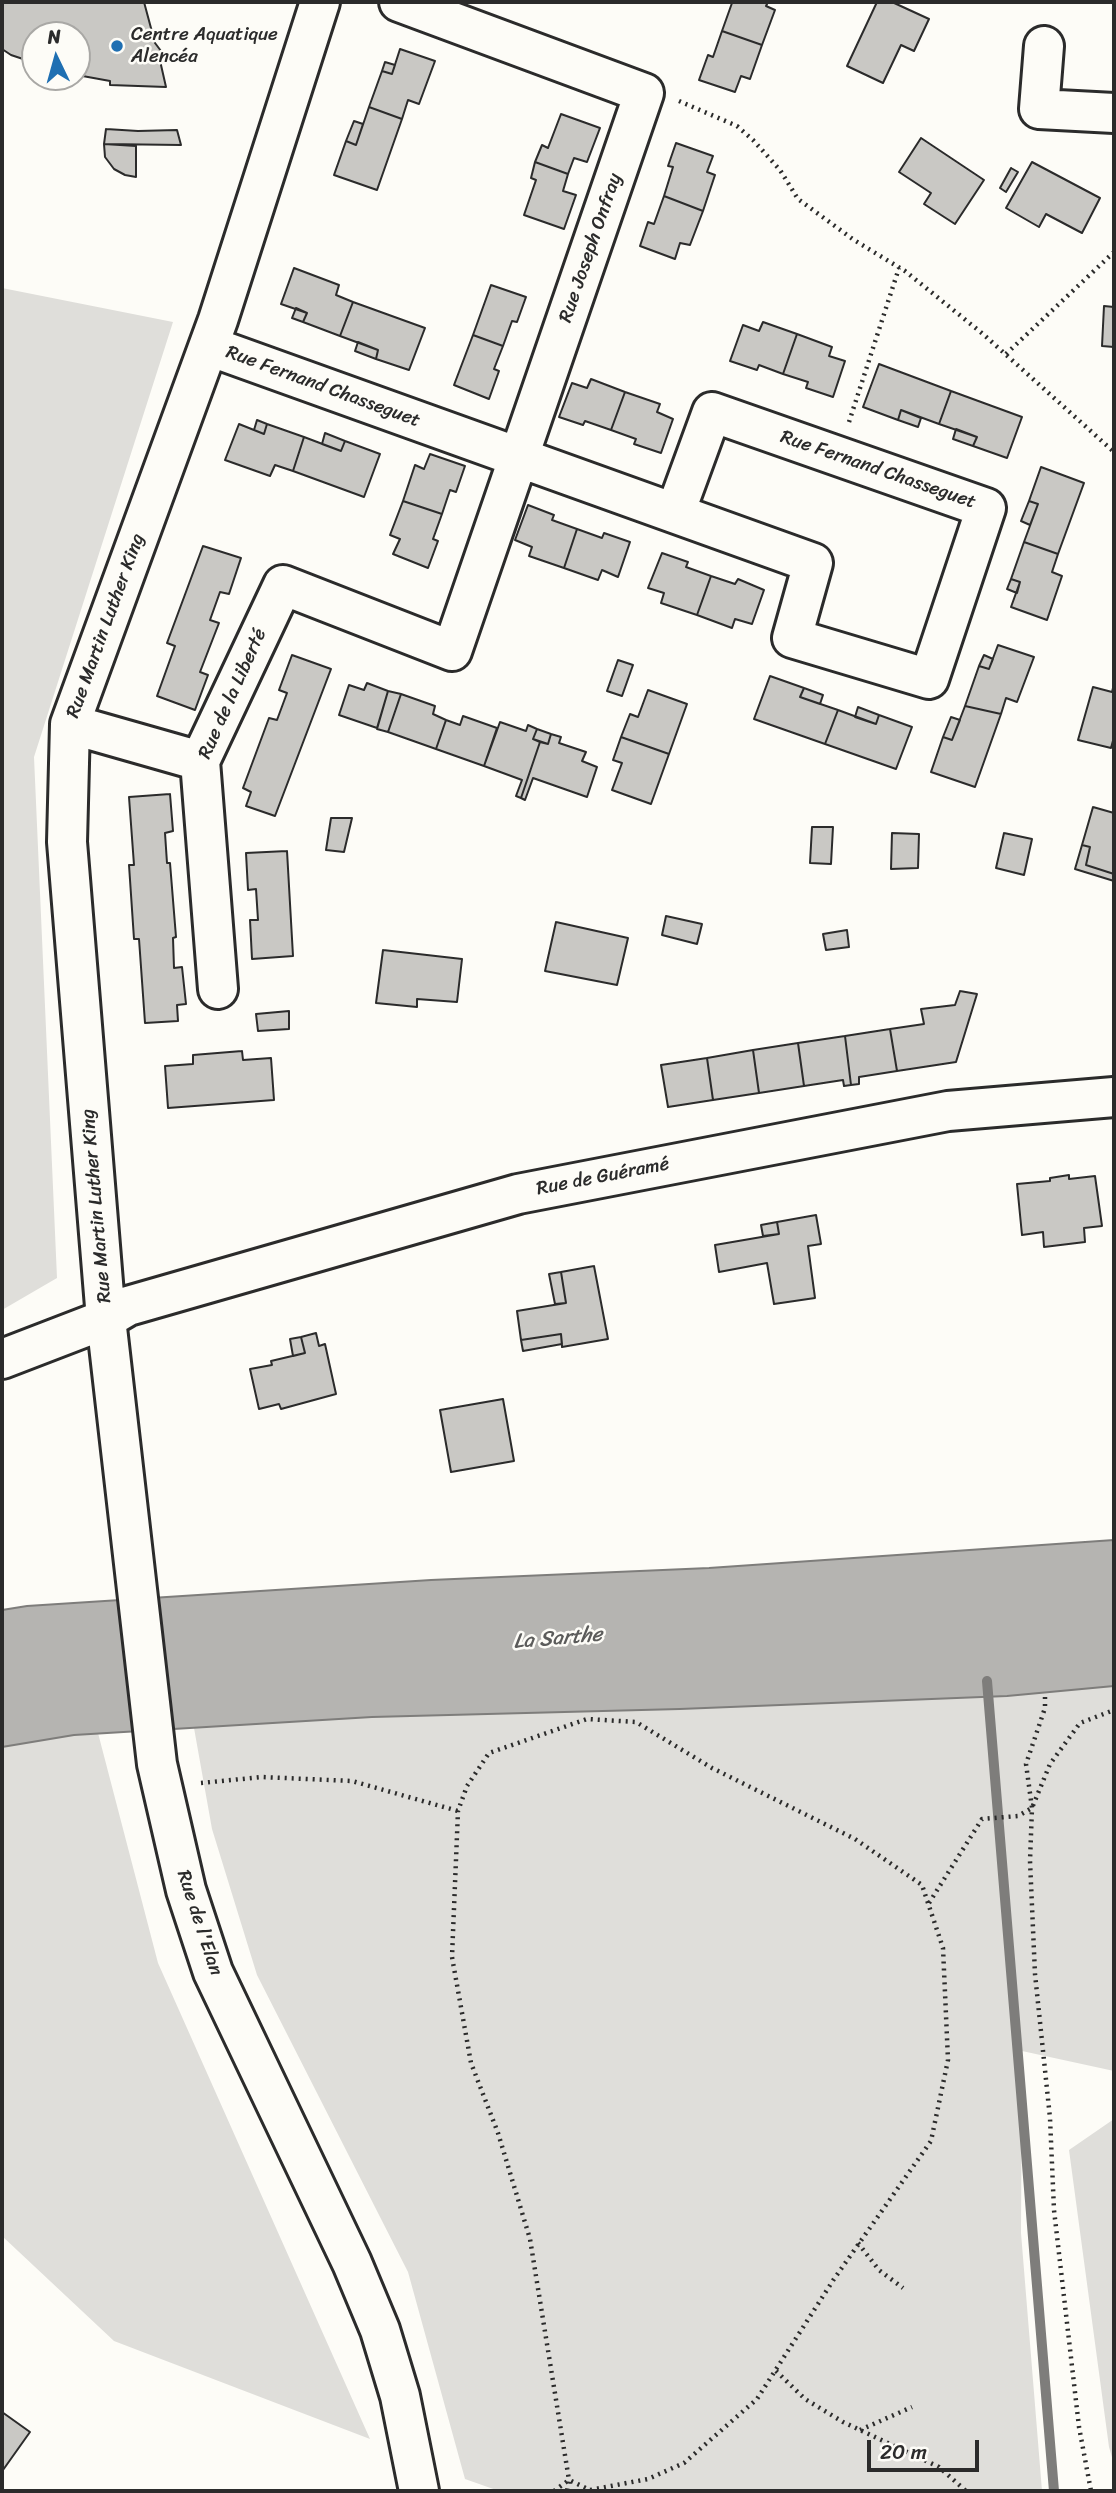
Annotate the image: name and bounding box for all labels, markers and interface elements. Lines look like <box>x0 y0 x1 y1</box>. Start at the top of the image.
text: N <box>46 20 62 54</box>
north arrow <box>21 21 91 91</box>
place label: Centre Aquatique Alencéa <box>131 24 278 68</box>
marker: Centre Aquatique Alencéa <box>109 38 125 54</box>
street label: Rue Joseph Onfray <box>555 170 627 326</box>
street label: Rue Fernand Chasseguet <box>223 341 423 433</box>
street label: Rue Fernand Chasseguet <box>777 426 979 514</box>
street label: Rue Martin Luther King <box>62 531 150 721</box>
street label: Rue de la Liberté <box>194 625 272 763</box>
street label: Rue Martin Luther King <box>77 1108 117 1304</box>
street label: Rue de Guéramé <box>535 1153 671 1201</box>
water label: La Sarthe <box>513 1623 603 1655</box>
street label: Rue de l'Elan <box>171 1867 227 1979</box>
scale bar <box>871 2426 983 2470</box>
text: 20 m <box>880 2433 927 2471</box>

